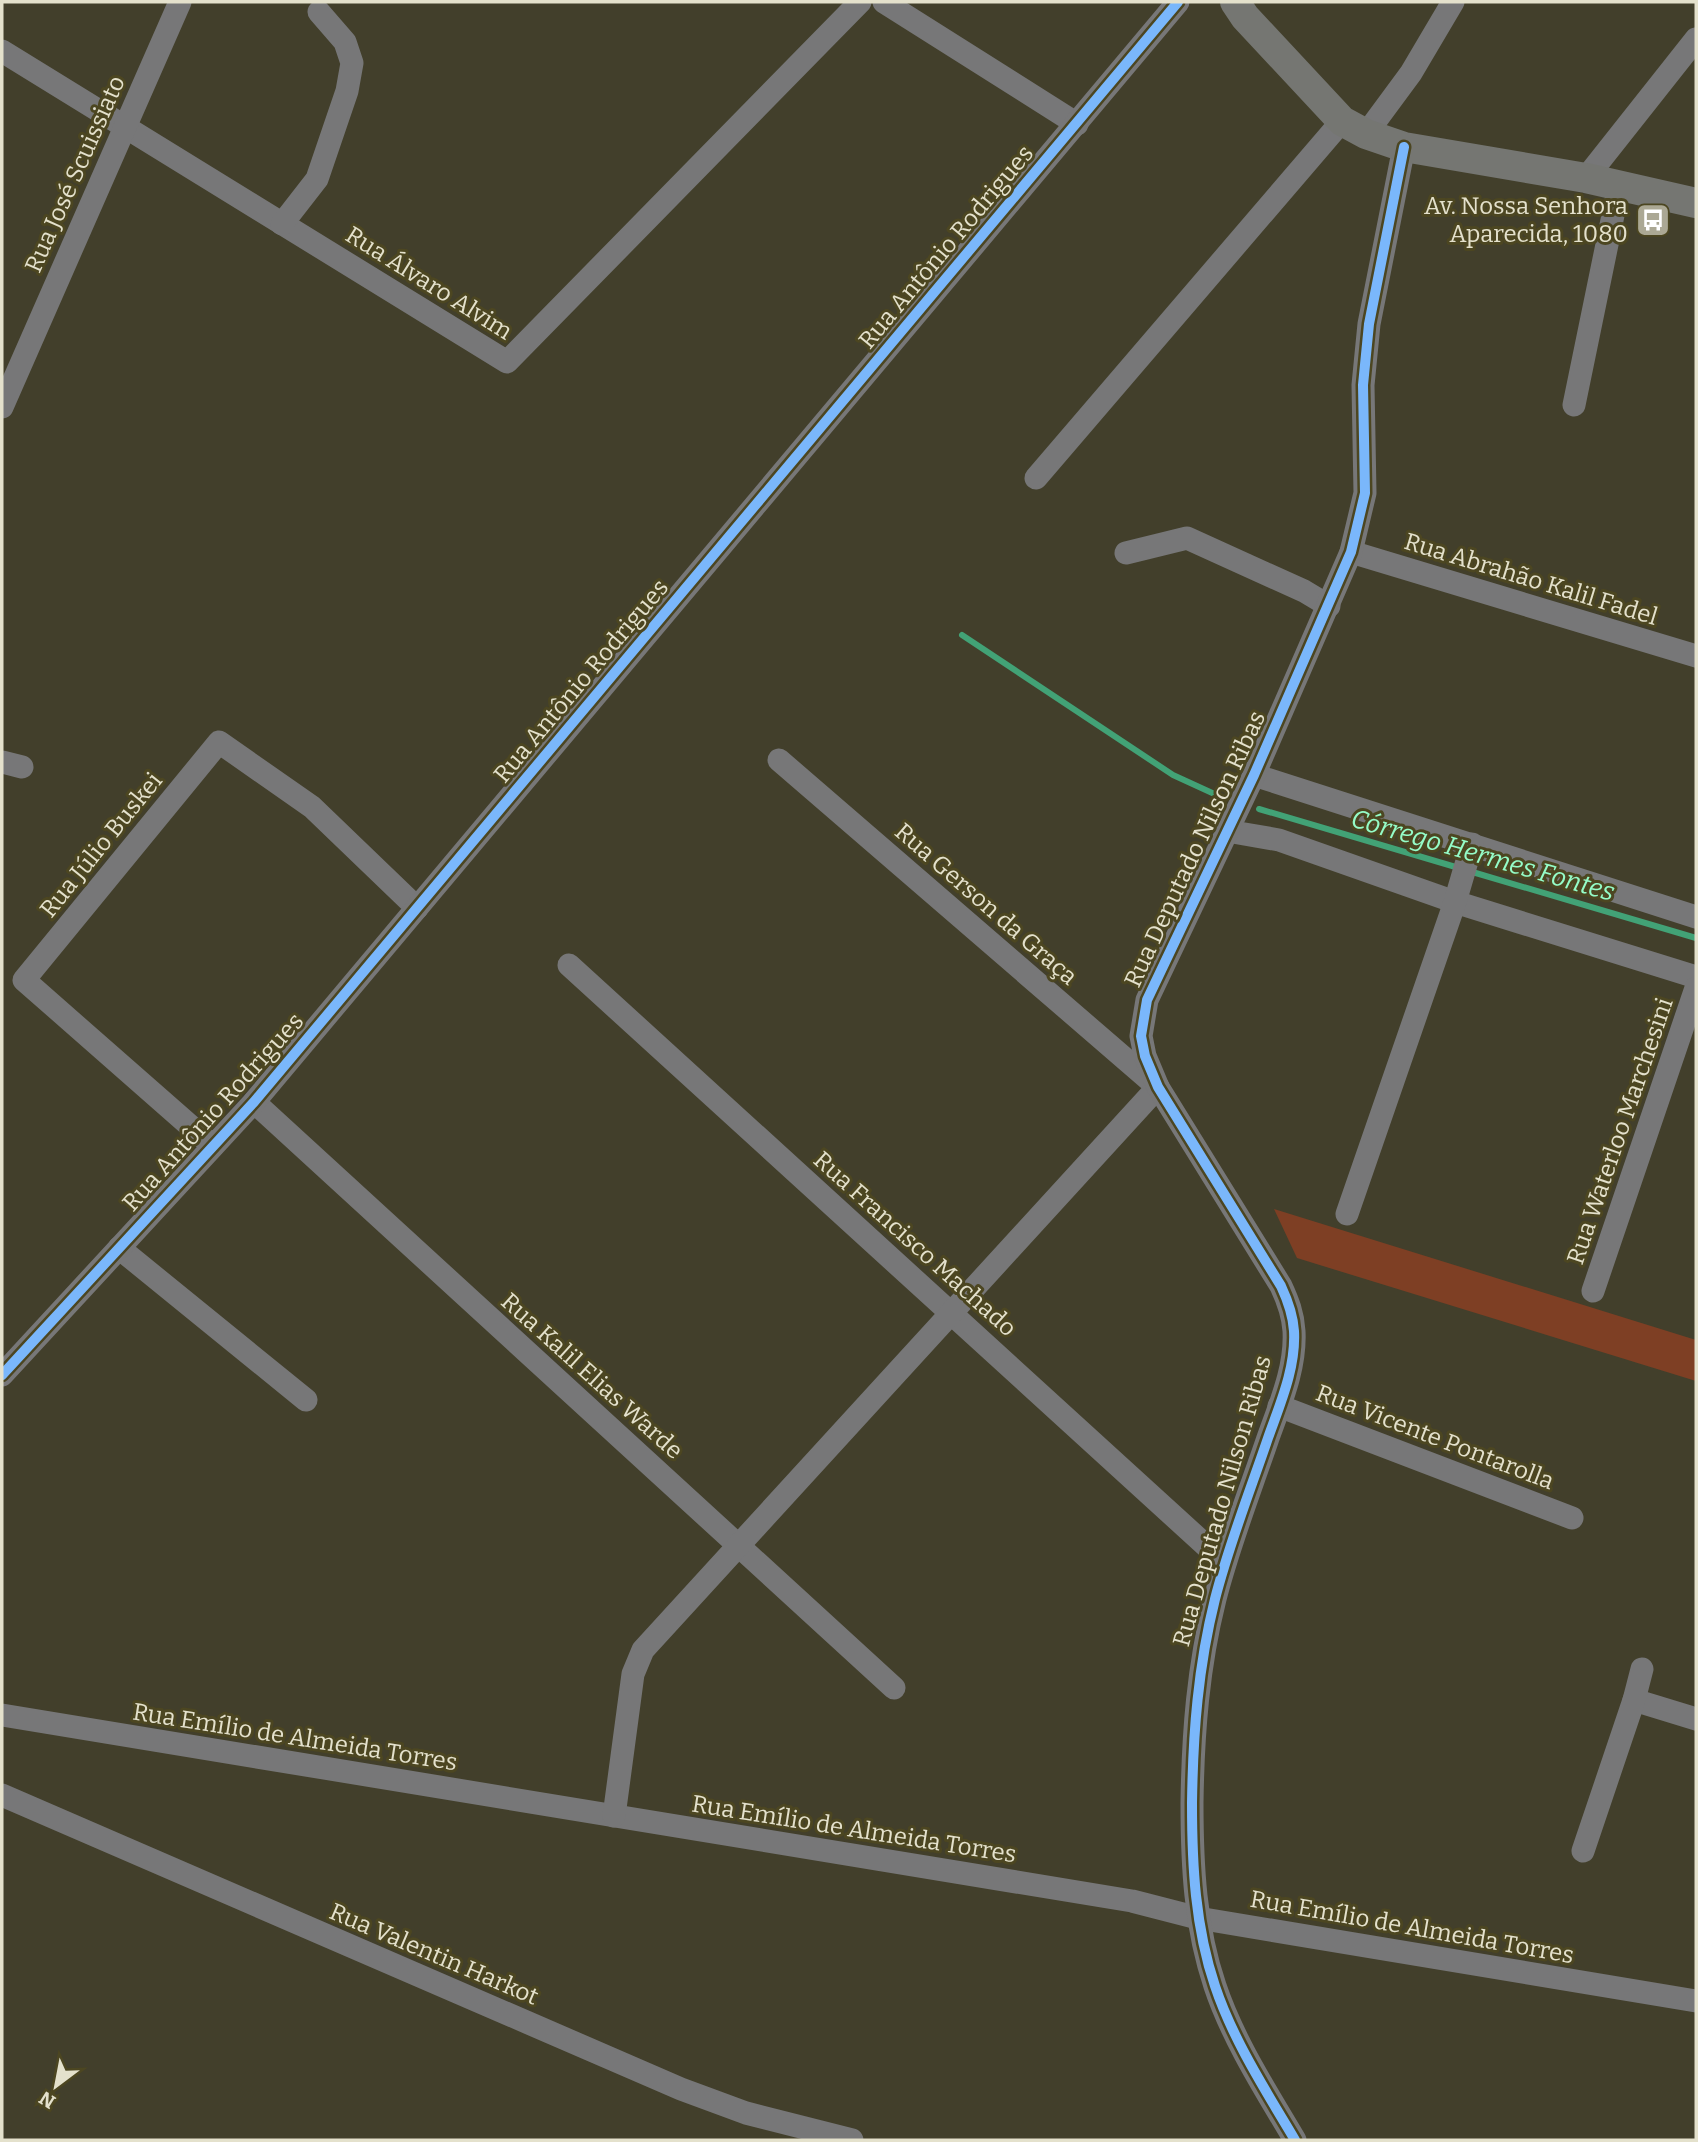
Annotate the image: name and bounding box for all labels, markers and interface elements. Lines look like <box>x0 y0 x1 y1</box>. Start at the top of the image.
street label: Rua José Scuissiato <box>19 71 131 277</box>
street label: Rua Antônio Rodrigues <box>853 140 1039 354</box>
place label: Av. Nossa Senhora Aparecida, 1080 <box>1424 192 1628 248</box>
bus stop icon: Av. Nossa Senhora Aparecida, 1080 <box>1634 201 1672 239</box>
street label: Rua Álvaro Alvim <box>341 220 518 346</box>
street label: Rua Abrahão Kalil Fadel <box>1401 527 1661 631</box>
street label: Rua Antônio Rodrigues <box>488 574 674 788</box>
street label: Rua Deputado Nilson Ribas <box>1119 706 1271 992</box>
street label: Rua Júlio Buskei <box>34 767 168 923</box>
water label: Córrego Hermes Fontes <box>1348 803 1618 908</box>
street label: Rua Gerson da Graça <box>889 817 1083 991</box>
street label: Rua Waterloo Marchesini <box>1561 994 1679 1268</box>
street label: Rua Antônio Rodrigues <box>117 1007 309 1217</box>
street label: Rua Francisco Machado <box>808 1146 1022 1342</box>
street label: Rua Kalil Elias Warde <box>496 1287 688 1465</box>
street label: Rua Deputado Nilson Ribas <box>1167 1352 1277 1650</box>
street label: Rua Vicente Pontarolla <box>1312 1379 1558 1495</box>
street label: Rua Emílio de Almeida Torres <box>131 1698 459 1776</box>
street label: Rua Emílio de Almeida Torres <box>690 1790 1018 1868</box>
street label: Rua Emílio de Almeida Torres <box>1248 1885 1576 1969</box>
street label: Rua Valentin Harkot <box>325 1897 543 2011</box>
north arrow <box>21 2051 91 2121</box>
text: N <box>35 2086 60 2114</box>

